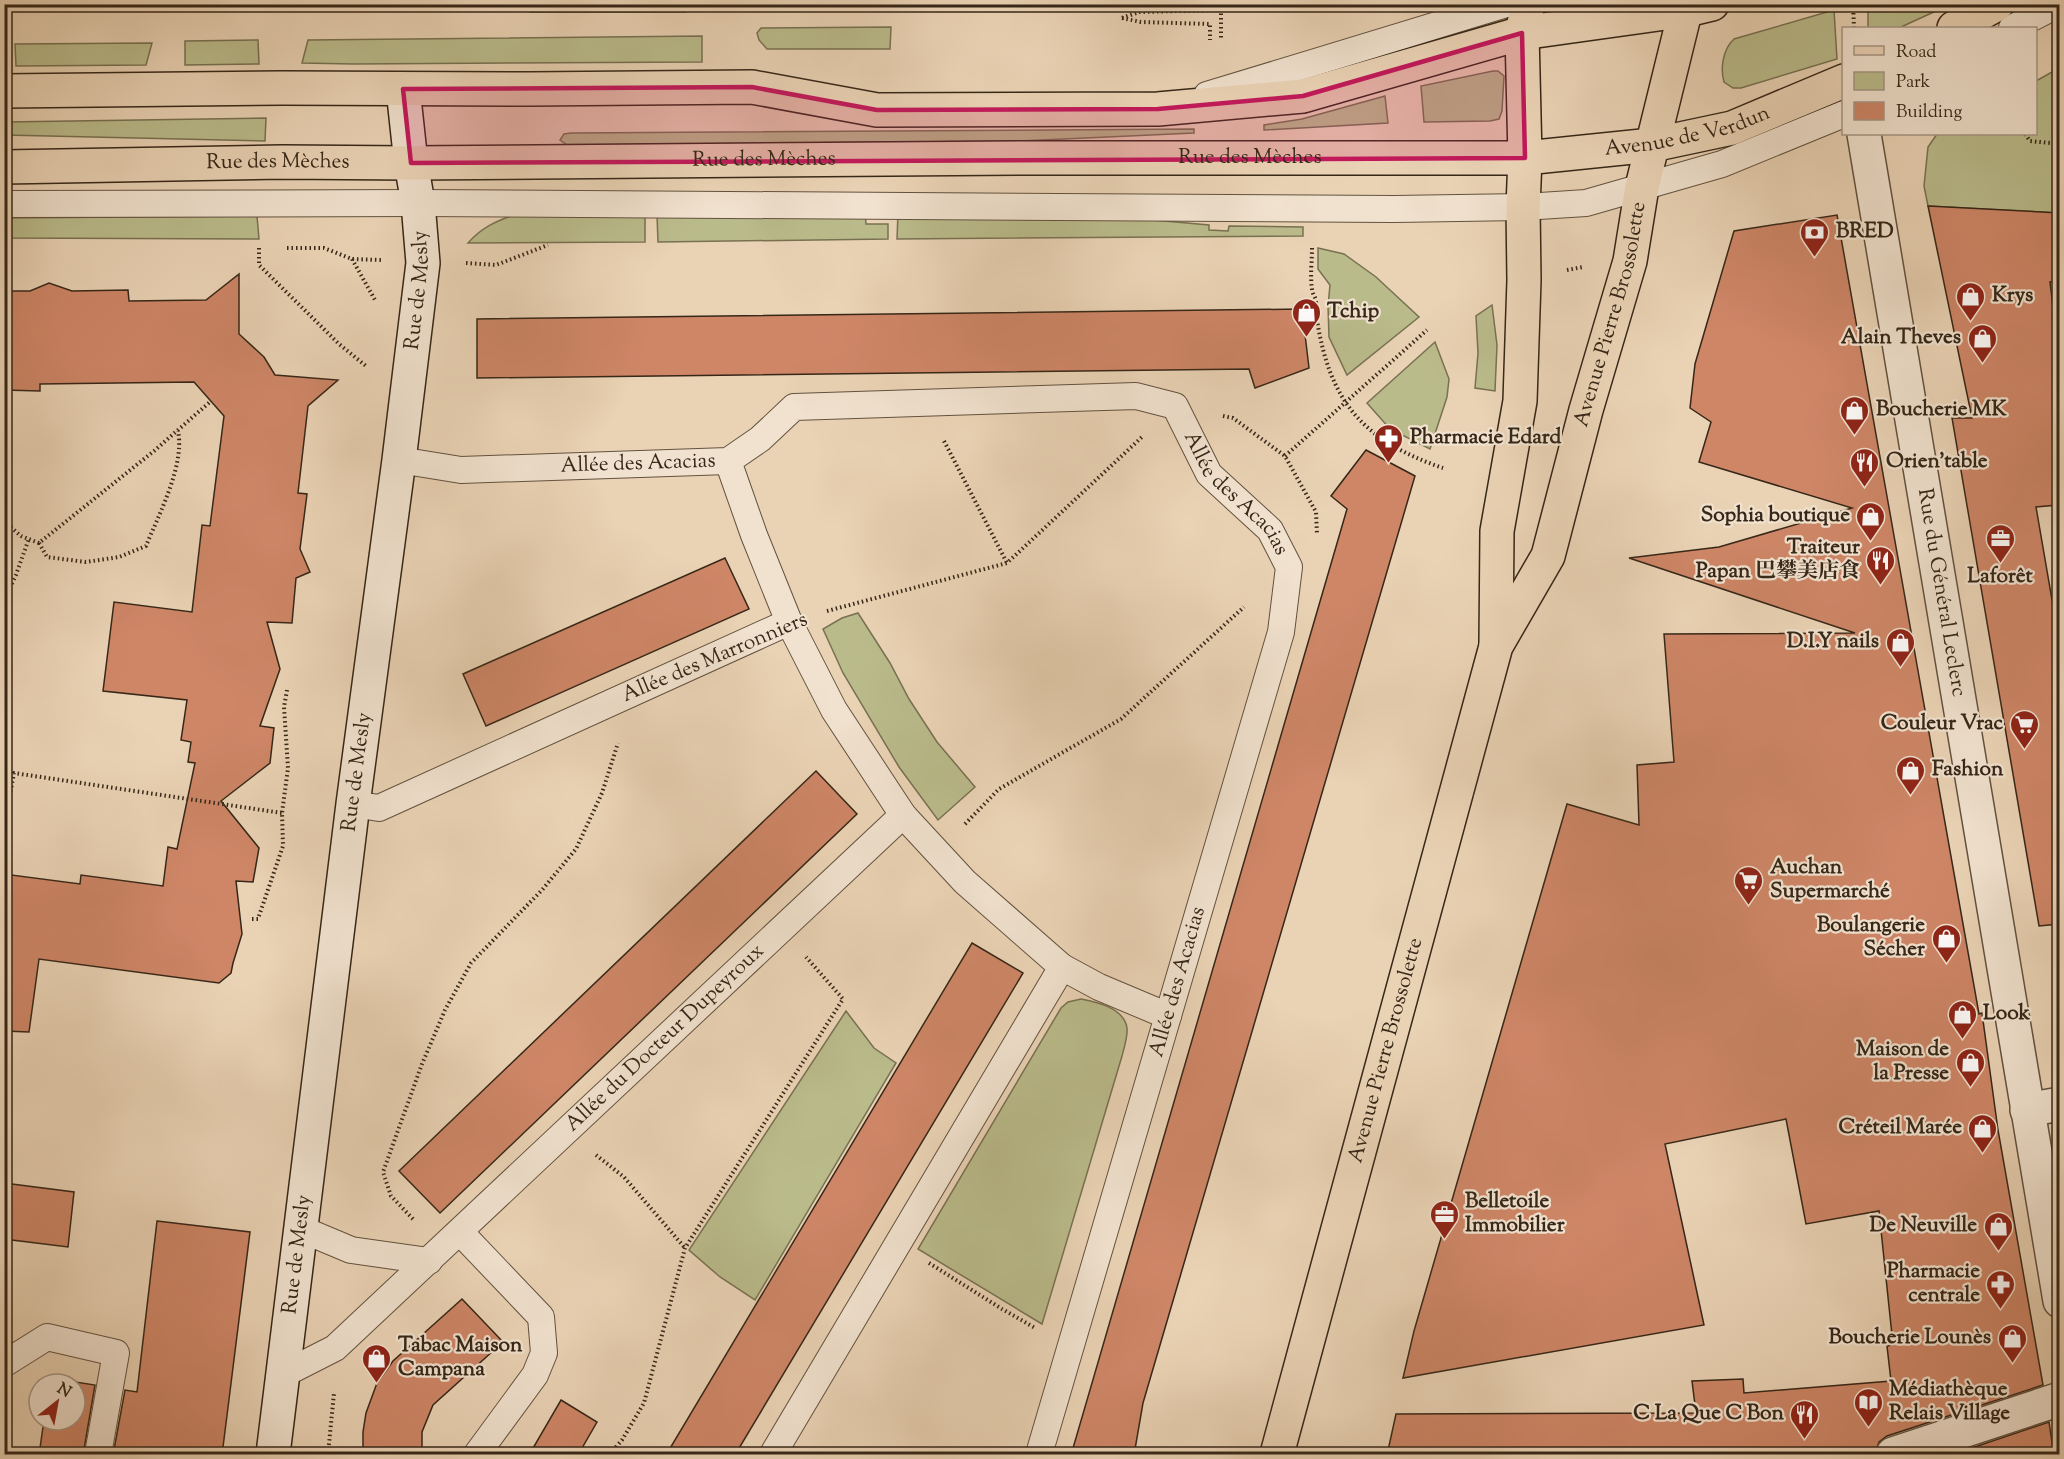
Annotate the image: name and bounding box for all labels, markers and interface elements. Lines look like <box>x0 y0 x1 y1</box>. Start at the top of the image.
legend <box>1842 27 2037 135</box>
text: Road <box>1896 40 1936 66</box>
text: Park <box>1896 70 1931 96</box>
street label: Avenue de Verdun <box>1603 99 1775 165</box>
text: Building <box>1896 100 1962 126</box>
street label: Rue des Mèches <box>1178 143 1322 173</box>
street label: Rue des Mèches <box>692 145 836 176</box>
street label: Rue des Mèches <box>206 147 350 178</box>
street label: Avenue Pierre Brossolette <box>1567 200 1654 430</box>
bank icon: BRED <box>1799 216 1831 258</box>
place label: BRED <box>1836 217 1894 247</box>
street label: Rue de Mesly <box>398 229 438 352</box>
shop icon: Krys <box>1955 280 1987 322</box>
place label: Krys <box>1992 281 2033 311</box>
shop icon: Tchip <box>1290 296 1322 338</box>
place label: Tchip <box>1327 297 1379 327</box>
shop icon: Alain Theves <box>1966 322 1998 364</box>
place label: Alain Theves <box>1841 323 1961 353</box>
shop icon: Boucherie MK <box>1839 394 1871 436</box>
place label: Boucherie MK <box>1876 395 2007 425</box>
pharmacy icon: Pharmacie Edard <box>1373 422 1405 464</box>
place label: Pharmacie Edard <box>1410 423 1562 453</box>
street label: Allée des Acacias <box>1175 427 1296 561</box>
street label: Allée des Acacias <box>560 446 716 482</box>
restaurant icon: Orien'table <box>1849 446 1881 488</box>
place label: Orien'table <box>1886 447 1988 477</box>
street label: Rue du Général Leclerc <box>1909 486 1973 699</box>
shop icon: Sophia boutique <box>1855 500 1887 542</box>
place label: Sophia boutique <box>1701 501 1850 531</box>
office icon: Laforêt <box>1984 522 2016 564</box>
place label: Traiteur Papan 巴攀美店食 <box>1696 533 1860 587</box>
restaurant icon: Traiteur Papan 巴攀美店食 <box>1865 544 1897 586</box>
place label: Laforêt <box>1967 562 2034 592</box>
street label: Allée des Marronniers <box>617 605 813 711</box>
shop icon: D.I.Y nails <box>1884 626 1916 668</box>
place label: D.I.Y nails <box>1787 627 1879 657</box>
supermarket icon: Couleur Vrac <box>2008 708 2040 750</box>
place label: Couleur Vrac <box>1881 709 2004 739</box>
street label: Rue de Mesly <box>335 710 380 834</box>
shop icon: Fashion <box>1895 754 1927 796</box>
place label: Fashion <box>1932 755 2004 785</box>
place label: Auchan Supermarché <box>1770 853 1890 907</box>
supermarket icon: Auchan Supermarché <box>1733 864 1765 906</box>
street label: Allée des Acacias <box>1142 903 1214 1061</box>
place label: Boulangerie Sécher <box>1817 911 1925 965</box>
shop icon: Boulangerie Sécher <box>1930 922 1962 964</box>
street label: Avenue Pierre Brossolette <box>1342 935 1431 1166</box>
street label: Allée du Docteur Dupeyroux <box>559 937 771 1139</box>
shop icon: Look <box>1946 998 1978 1040</box>
place label: Look <box>1983 999 2031 1029</box>
place label: Maison de la Presse <box>1856 1035 1949 1089</box>
shop icon: Maison de la Presse <box>1954 1046 1986 1088</box>
shop icon: Créteil Marée <box>1967 1112 1999 1154</box>
place label: Créteil Marée <box>1838 1113 1962 1143</box>
place label: Belletoile Immobilier <box>1465 1187 1565 1241</box>
street label: Rue de Mesly <box>275 1193 320 1316</box>
office icon: Belletoile Immobilier <box>1428 1198 1460 1240</box>
shop icon: De Neuville <box>1982 1210 2014 1252</box>
place label: De Neuville <box>1870 1211 1977 1241</box>
place label: Pharmacie centrale <box>1887 1257 1980 1311</box>
pharmacy icon: Pharmacie centrale <box>1985 1268 2017 1310</box>
shop icon: Boucherie Lounès <box>1996 1322 2028 1364</box>
place label: Boucherie Lounès <box>1828 1323 1991 1353</box>
place label: Tabac Maison Campana <box>398 1331 523 1385</box>
shop icon: Tabac Maison Campana <box>361 1342 393 1384</box>
north arrow <box>27 1372 87 1432</box>
place label: Médiathèque Relais Village <box>1889 1375 2010 1429</box>
text: N <box>52 1378 75 1405</box>
library icon: Médiathèque Relais Village <box>1852 1386 1884 1428</box>
restaurant icon: C La Que C Bon <box>1789 1398 1821 1440</box>
place label: C La Que C Bon <box>1633 1399 1785 1429</box>

